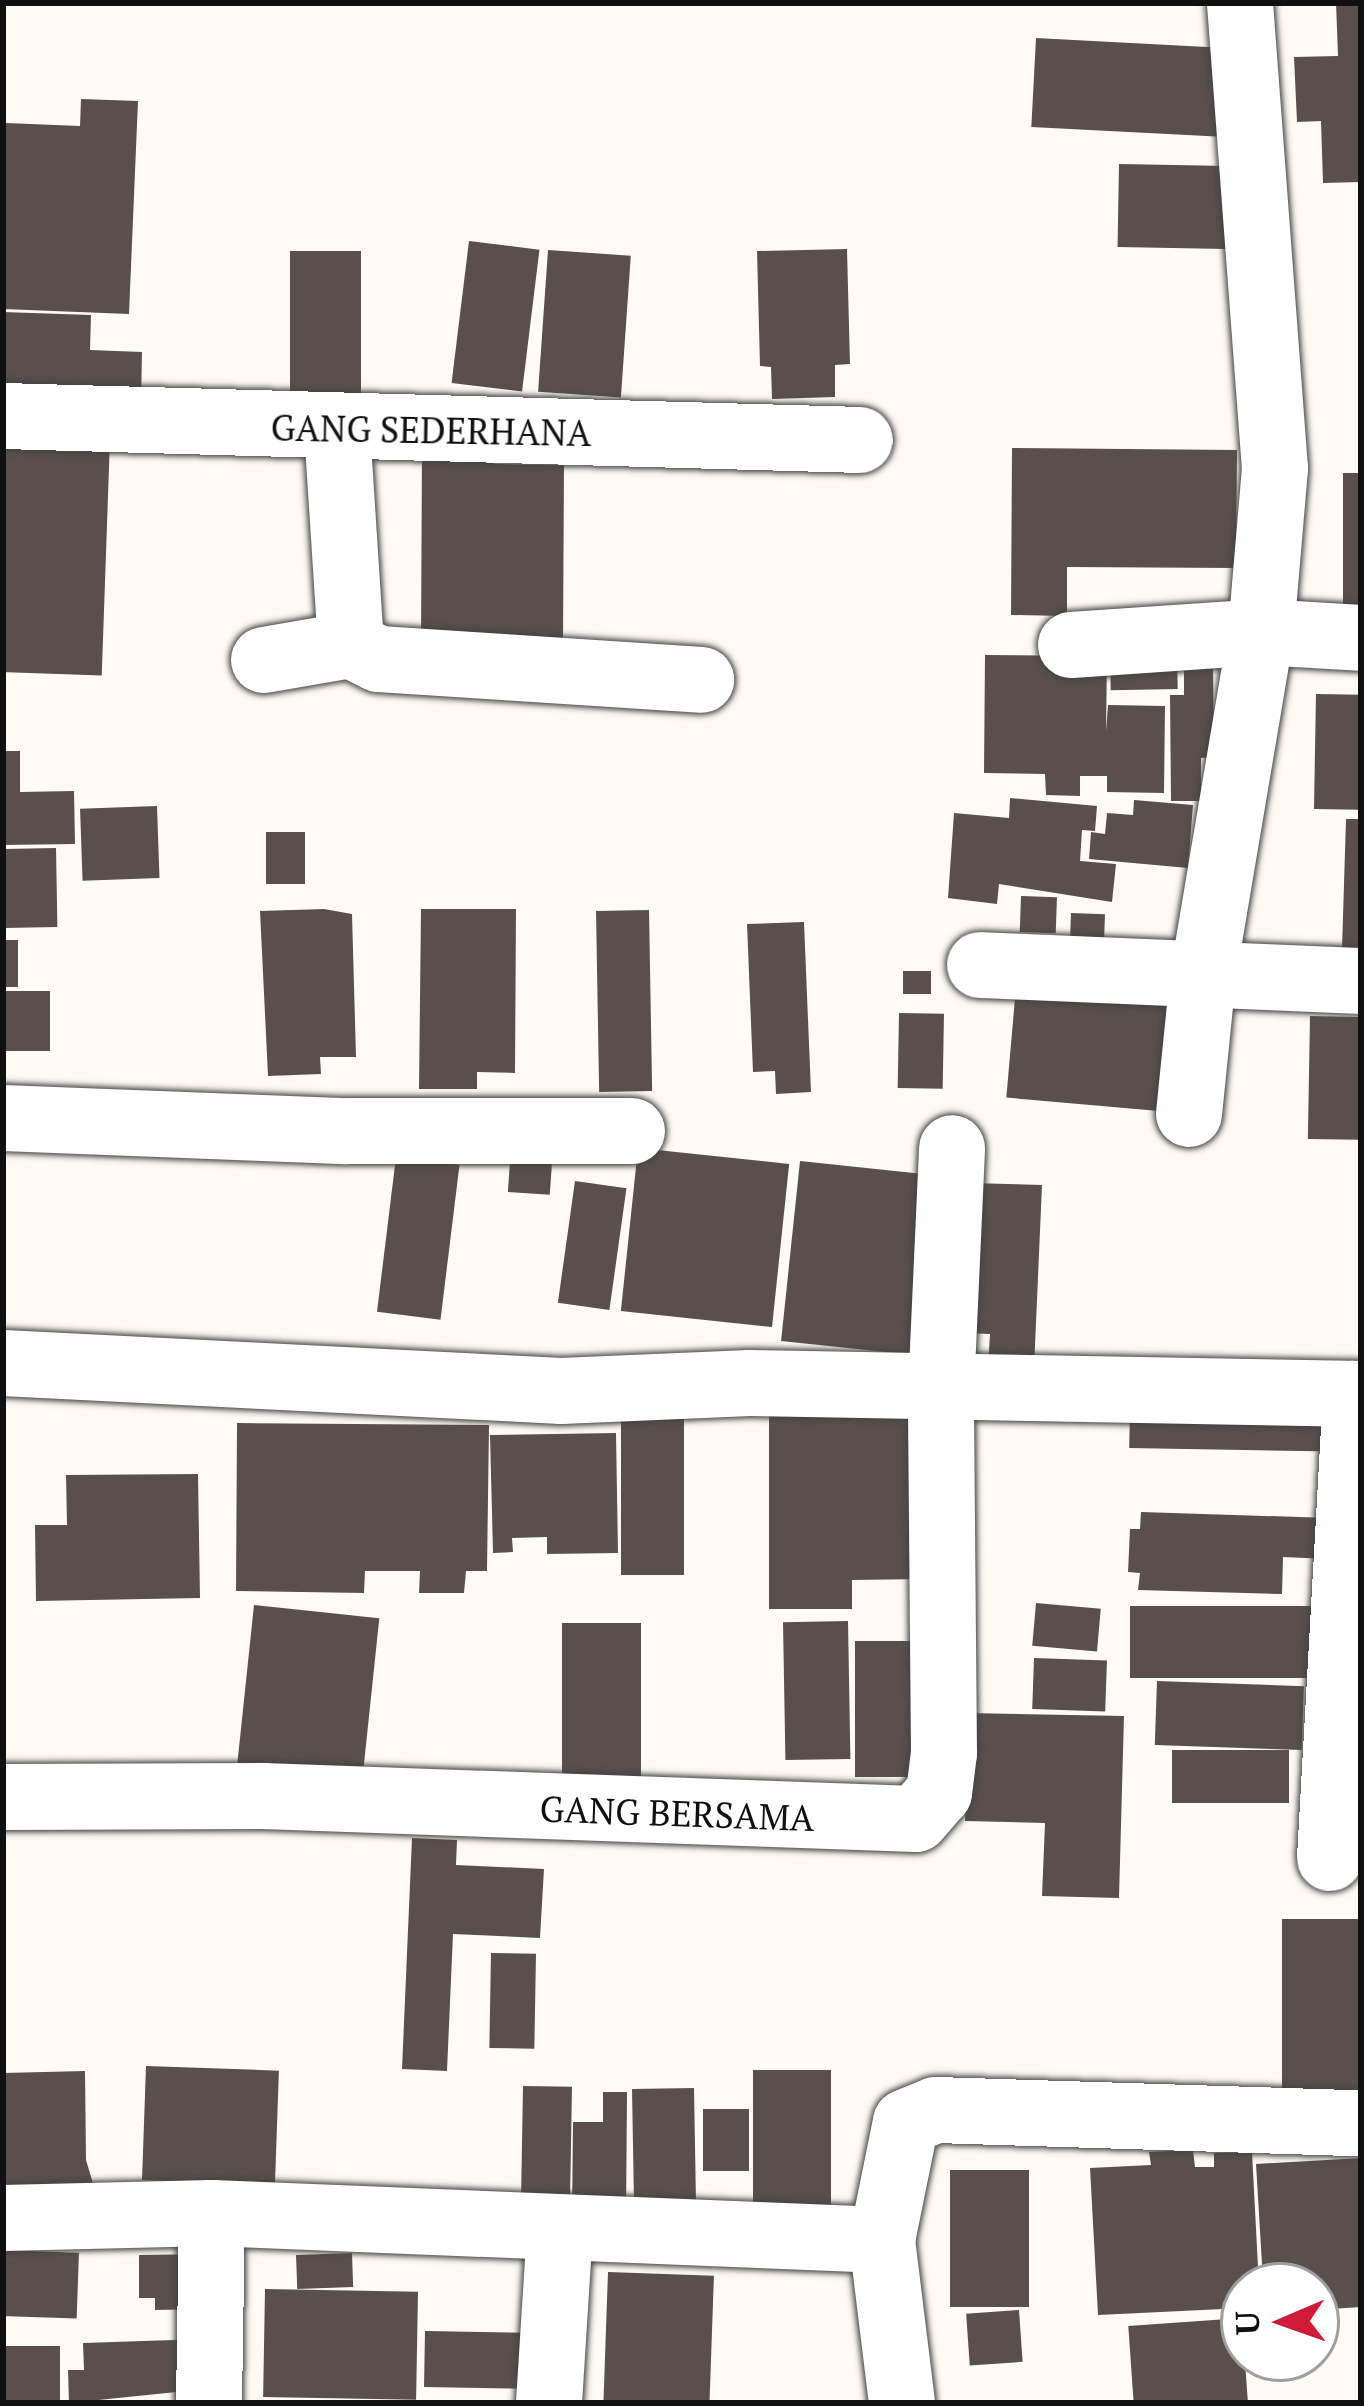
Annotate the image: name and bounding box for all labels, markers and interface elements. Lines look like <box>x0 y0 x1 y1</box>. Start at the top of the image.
street label: GANG SEDERHANA <box>270 406 592 454</box>
street label: GANG BERSAMA <box>539 1787 815 1839</box>
north arrow <box>1220 2262 1340 2382</box>
text: U <box>1225 2311 1268 2336</box>

